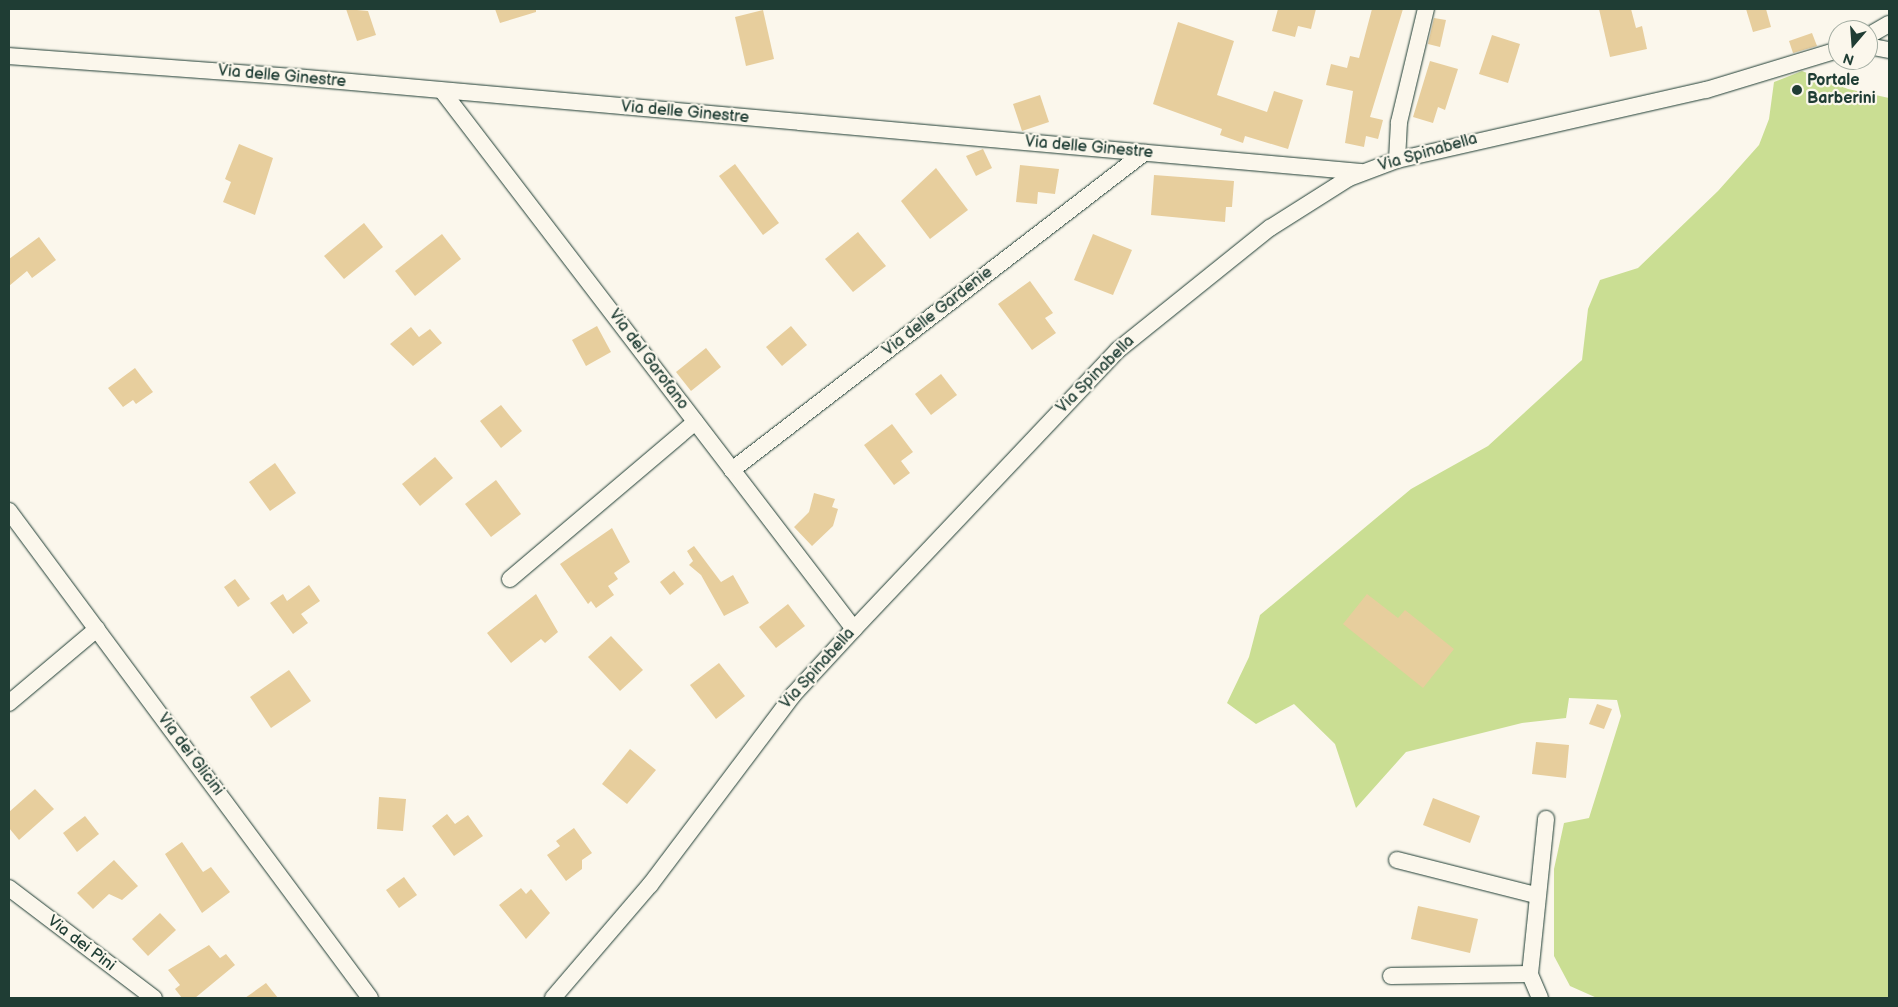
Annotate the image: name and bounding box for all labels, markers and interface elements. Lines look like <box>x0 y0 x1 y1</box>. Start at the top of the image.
north arrow <box>1828 20 1878 70</box>
text: N <box>1841 49 1856 69</box>
street label: Via delle Ginestre <box>217 62 347 92</box>
place label: Portale Barberini <box>1807 71 1876 109</box>
marker: Portale Barberini <box>1791 84 1803 96</box>
street label: Via delle Ginestre <box>620 98 750 128</box>
street label: Via Spinabella <box>1376 130 1480 176</box>
street label: Via delle Ginestre <box>1024 133 1154 163</box>
street label: Via delle Gardenie <box>879 263 997 361</box>
street label: Via del Garofano <box>604 306 692 414</box>
street label: Via Spinabella <box>1053 332 1139 418</box>
street label: Via Spinabella <box>777 625 859 713</box>
street label: Via dei Glicini <box>153 710 227 800</box>
street label: Via dei Pini <box>43 912 119 976</box>

